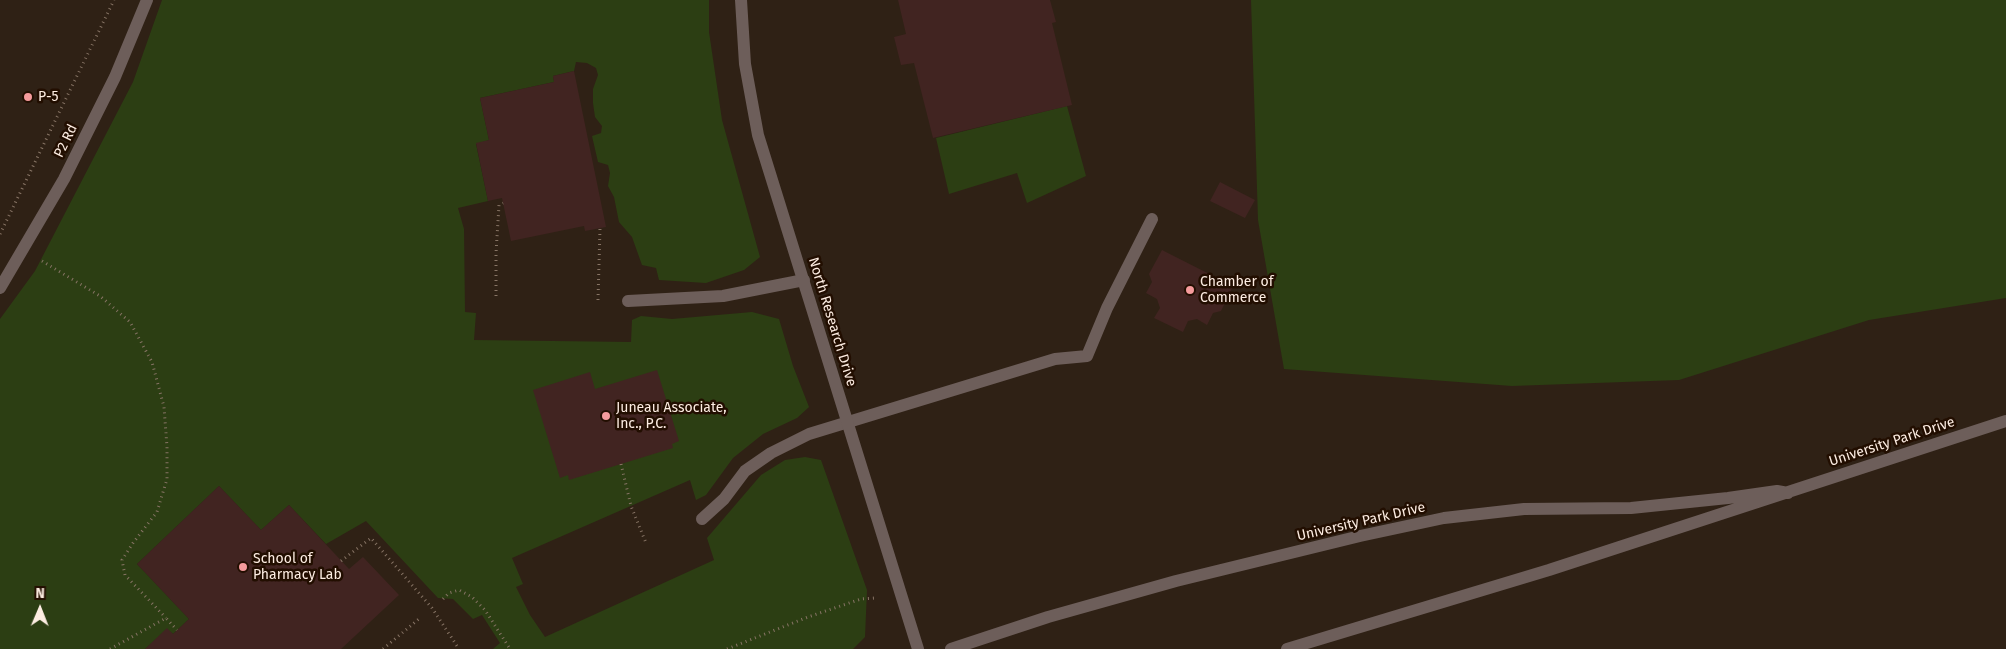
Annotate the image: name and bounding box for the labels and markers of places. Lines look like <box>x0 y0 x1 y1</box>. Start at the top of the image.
place label: P-5 <box>38 89 58 105</box>
marker: P-5 <box>22 91 34 103</box>
place label: Chamber of Commerce <box>1200 274 1273 306</box>
marker: Chamber of Commerce <box>1184 284 1196 296</box>
place label: Juneau Associate, Inc., P.C. <box>616 400 727 432</box>
marker: Juneau Associate, Inc., P.C. <box>600 410 612 422</box>
place label: School of Pharmacy Lab <box>253 551 342 584</box>
marker: School of Pharmacy Lab <box>237 561 249 573</box>

